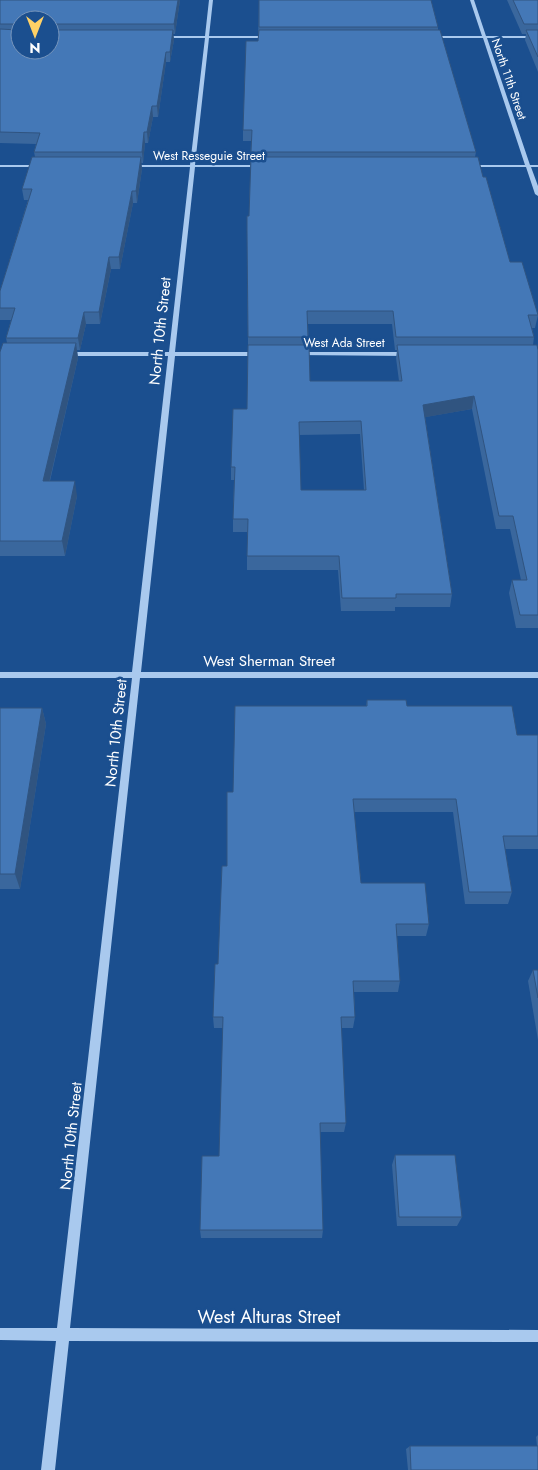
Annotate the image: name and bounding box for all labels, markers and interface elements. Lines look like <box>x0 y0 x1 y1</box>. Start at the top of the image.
north arrow <box>10 10 60 60</box>
street label: North 11th Street <box>487 36 531 122</box>
text: N <box>29 38 41 58</box>
street label: West Resseguie Street <box>153 147 265 165</box>
street label: North 10th Street <box>143 276 177 386</box>
street label: West Ada Street <box>303 334 385 352</box>
street label: West Sherman Street <box>203 650 335 672</box>
street label: North 10th Street <box>99 678 133 788</box>
street label: North 10th Street <box>54 1081 88 1191</box>
street label: West Alturas Street <box>198 1304 341 1330</box>

